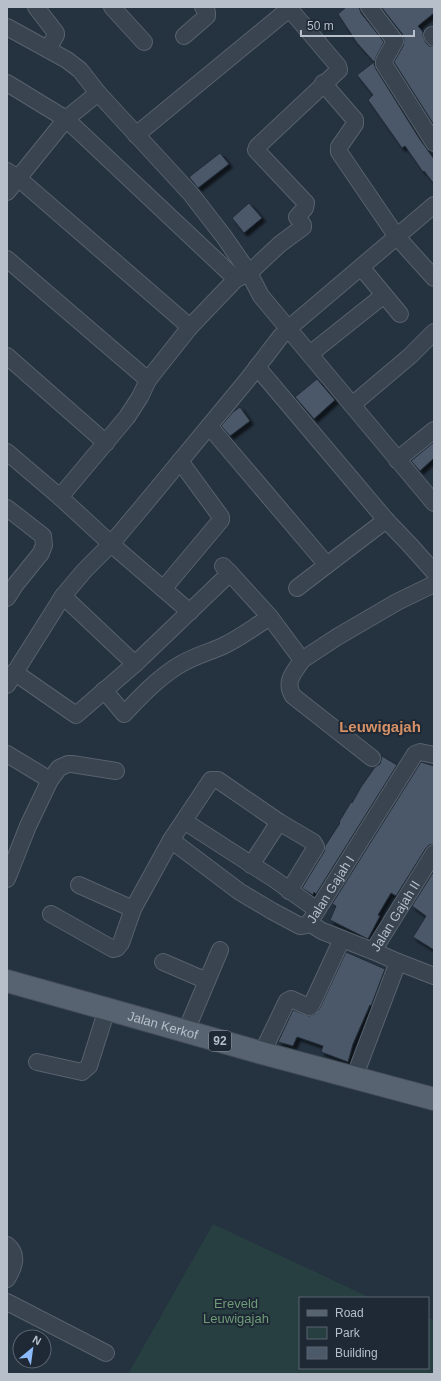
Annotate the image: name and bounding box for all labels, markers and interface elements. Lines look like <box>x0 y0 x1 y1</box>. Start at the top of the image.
scale bar <box>301 12 414 38</box>
text: 50 m <box>307 19 334 33</box>
district label: Leuwigajah <box>339 718 421 735</box>
street label: Jalan Gajah I <box>304 853 357 926</box>
street label: Jalan Gajah II <box>368 878 423 954</box>
street label: Jalan Kerkof <box>126 1008 200 1043</box>
road number: 92 <box>209 1031 231 1051</box>
park label: Ereveld Leuwigajah <box>203 1296 269 1326</box>
legend <box>299 1297 429 1369</box>
text: Road <box>335 1306 364 1320</box>
text: Park <box>335 1326 361 1340</box>
north arrow <box>12 1329 52 1369</box>
text: N <box>30 1333 43 1347</box>
text: Building <box>335 1346 378 1360</box>

